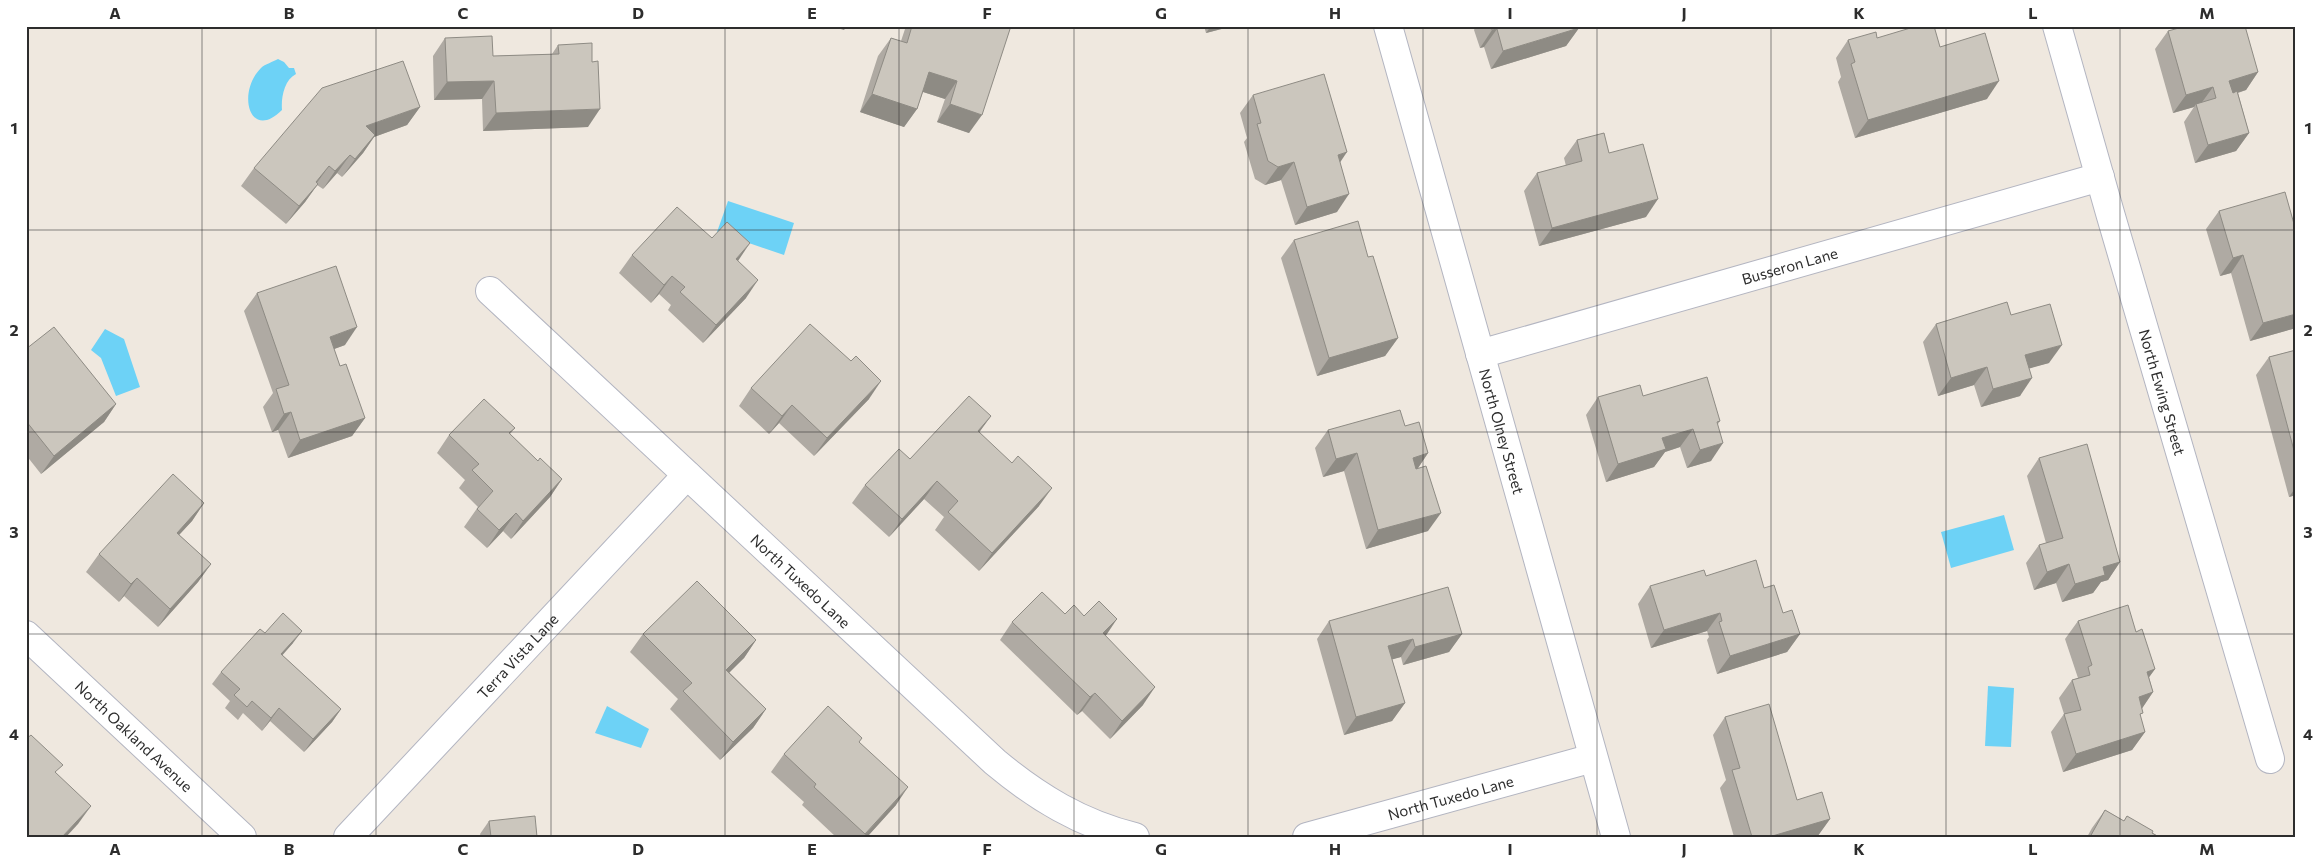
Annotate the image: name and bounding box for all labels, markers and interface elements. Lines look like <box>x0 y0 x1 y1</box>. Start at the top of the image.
text: A <box>109 3 121 22</box>
text: B <box>284 3 295 22</box>
text: C <box>458 3 469 22</box>
text: D <box>632 3 644 22</box>
text: E <box>807 3 817 22</box>
text: F <box>982 3 992 22</box>
text: G <box>1155 3 1167 22</box>
text: H <box>1329 3 1341 22</box>
text: I <box>1507 3 1513 22</box>
text: J <box>1681 3 1687 22</box>
text: K <box>1853 3 1865 22</box>
text: L <box>2028 3 2038 22</box>
text: M <box>2199 3 2215 22</box>
text: 1 <box>10 118 18 137</box>
text: 1 <box>2304 118 2312 137</box>
street label: Busseron Lane <box>1740 243 1840 288</box>
text: 2 <box>9 320 19 339</box>
text: 2 <box>2303 320 2313 339</box>
street label: North Ewing Street <box>2135 327 2189 457</box>
street label: North Olney Street <box>1476 367 1528 496</box>
text: 3 <box>9 522 19 541</box>
text: 3 <box>2303 522 2313 541</box>
street label: North Tuxedo Lane <box>747 530 854 632</box>
street label: Terra Vista Lane <box>473 610 562 702</box>
street label: North Oakland Avenue <box>72 677 197 795</box>
text: 4 <box>9 724 19 743</box>
text: 4 <box>2303 724 2313 743</box>
street label: North Tuxedo Lane <box>1386 771 1516 823</box>
text: A <box>109 839 121 858</box>
text: B <box>284 839 295 858</box>
text: C <box>458 839 469 858</box>
text: D <box>632 839 644 858</box>
text: E <box>807 839 817 858</box>
text: F <box>982 839 992 858</box>
text: G <box>1155 839 1167 858</box>
text: H <box>1329 839 1341 858</box>
text: I <box>1507 839 1513 858</box>
text: J <box>1681 839 1687 858</box>
text: K <box>1853 839 1865 858</box>
text: L <box>2028 839 2038 858</box>
text: M <box>2199 839 2215 858</box>

